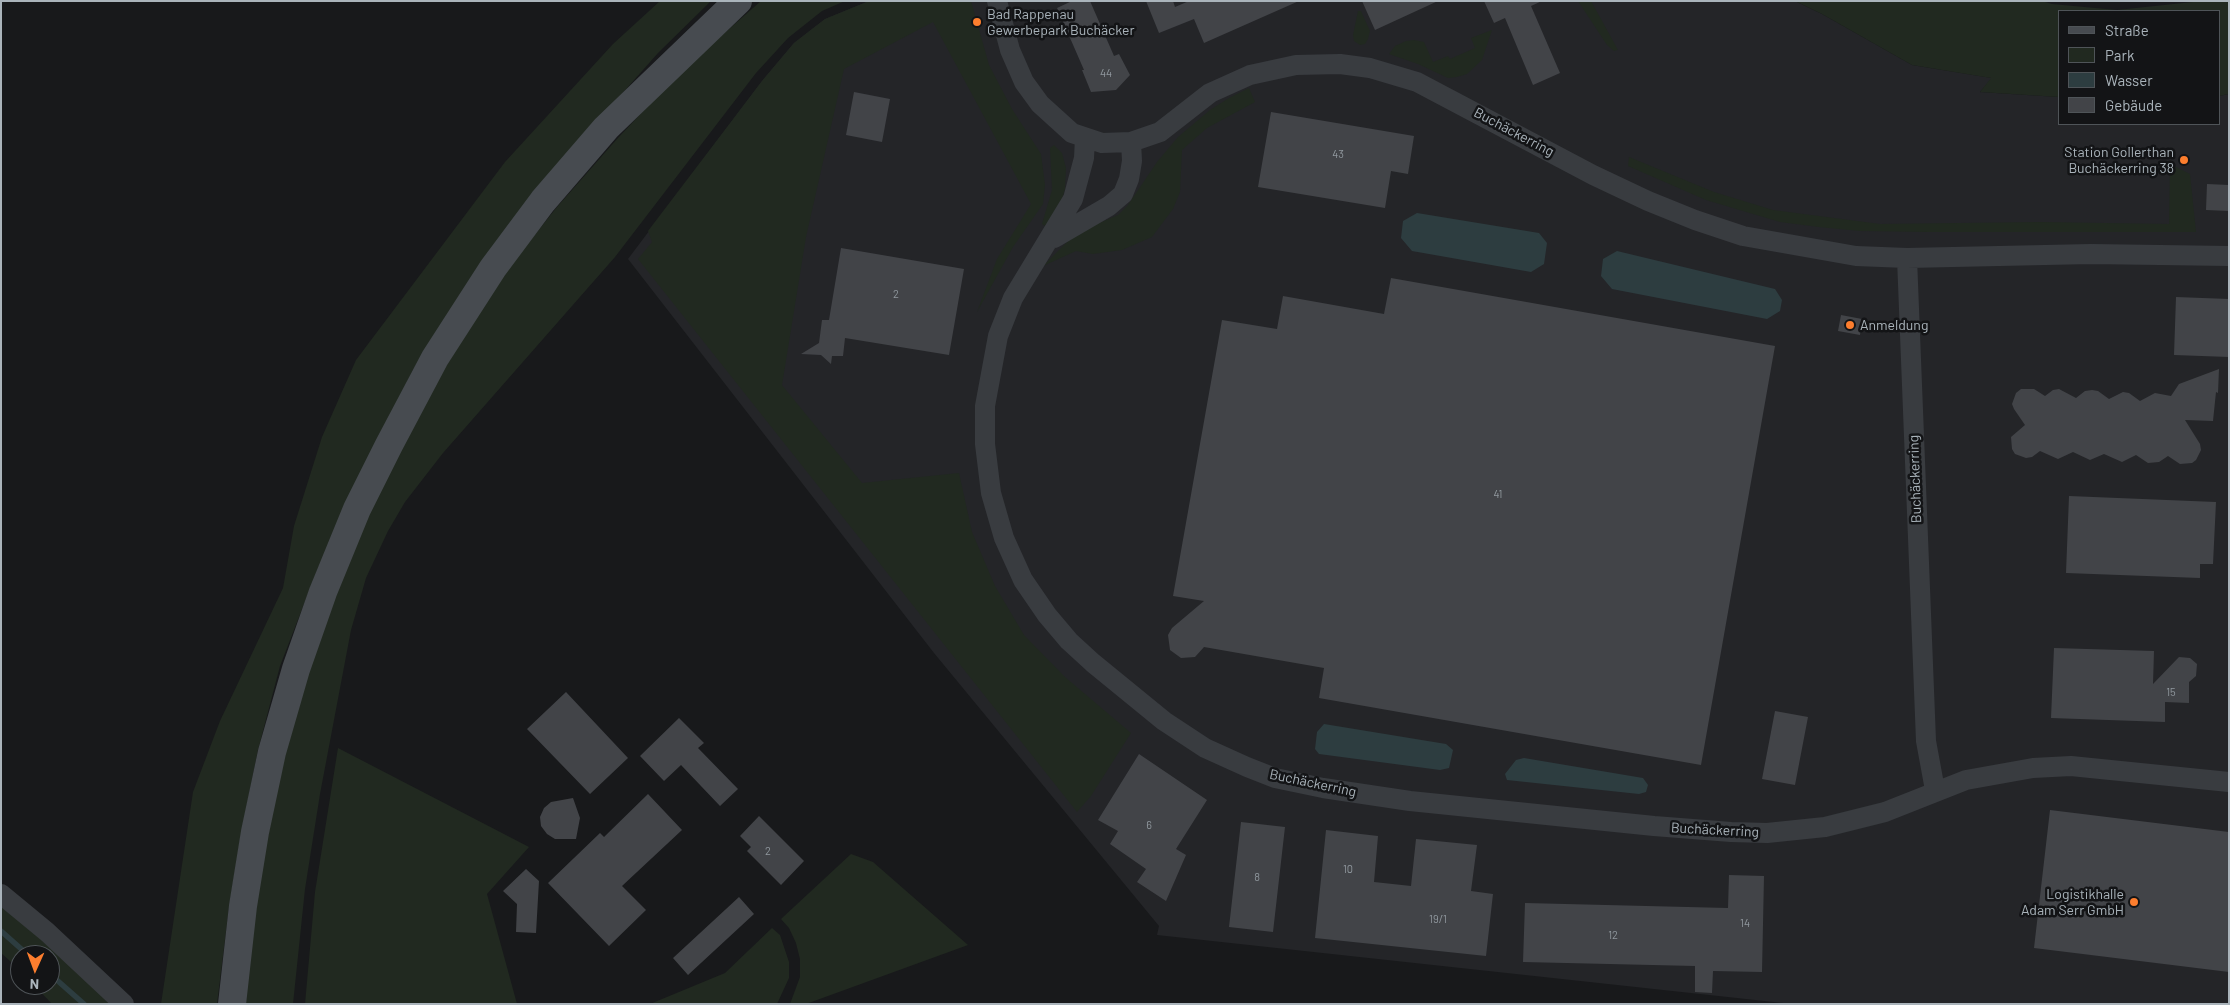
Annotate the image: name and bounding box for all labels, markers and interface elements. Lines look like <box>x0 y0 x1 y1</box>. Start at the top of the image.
place label: Bad Rappenau Gewerbepark Buchäcker <box>987 6 1135 38</box>
legend <box>2058 10 2220 125</box>
marker: Bad Rappenau Gewerbepark Buchäcker <box>971 16 983 28</box>
text: Straße <box>2105 21 2149 39</box>
text: Park <box>2105 46 2134 64</box>
house number: 44 <box>1100 66 1112 80</box>
text: Wasser <box>2105 71 2153 89</box>
text: Gebäude <box>2105 96 2162 114</box>
street label: Buchäckerring <box>1471 104 1557 160</box>
place label: Station Gollerthan Buchäckerring 38 <box>2064 144 2174 176</box>
house number: 43 <box>1332 147 1344 161</box>
marker: Station Gollerthan Buchäckerring 38 <box>2178 154 2190 166</box>
house number: 2 <box>893 287 899 301</box>
place label: Anmeldung <box>1860 317 1928 333</box>
marker: Anmeldung <box>1844 319 1856 331</box>
street label: Buchäckerring <box>1905 435 1925 523</box>
house number: 41 <box>1494 487 1502 501</box>
house number: 15 <box>2166 685 2176 699</box>
street label: Buchäckerring <box>1268 766 1358 800</box>
house number: 6 <box>1146 818 1152 832</box>
street label: Buchäckerring <box>1670 819 1760 841</box>
house number: 2 <box>765 844 771 858</box>
house number: 10 <box>1343 862 1353 876</box>
house number: 8 <box>1254 870 1260 884</box>
place label: Logistikhalle Adam Serr GmbH <box>2021 886 2124 919</box>
marker: Logistikhalle Adam Serr GmbH <box>2128 896 2140 908</box>
house number: 19/1 <box>1429 912 1447 926</box>
house number: 14 <box>1740 916 1750 930</box>
house number: 12 <box>1608 928 1618 942</box>
north arrow <box>10 945 60 995</box>
text: N <box>30 976 39 993</box>

